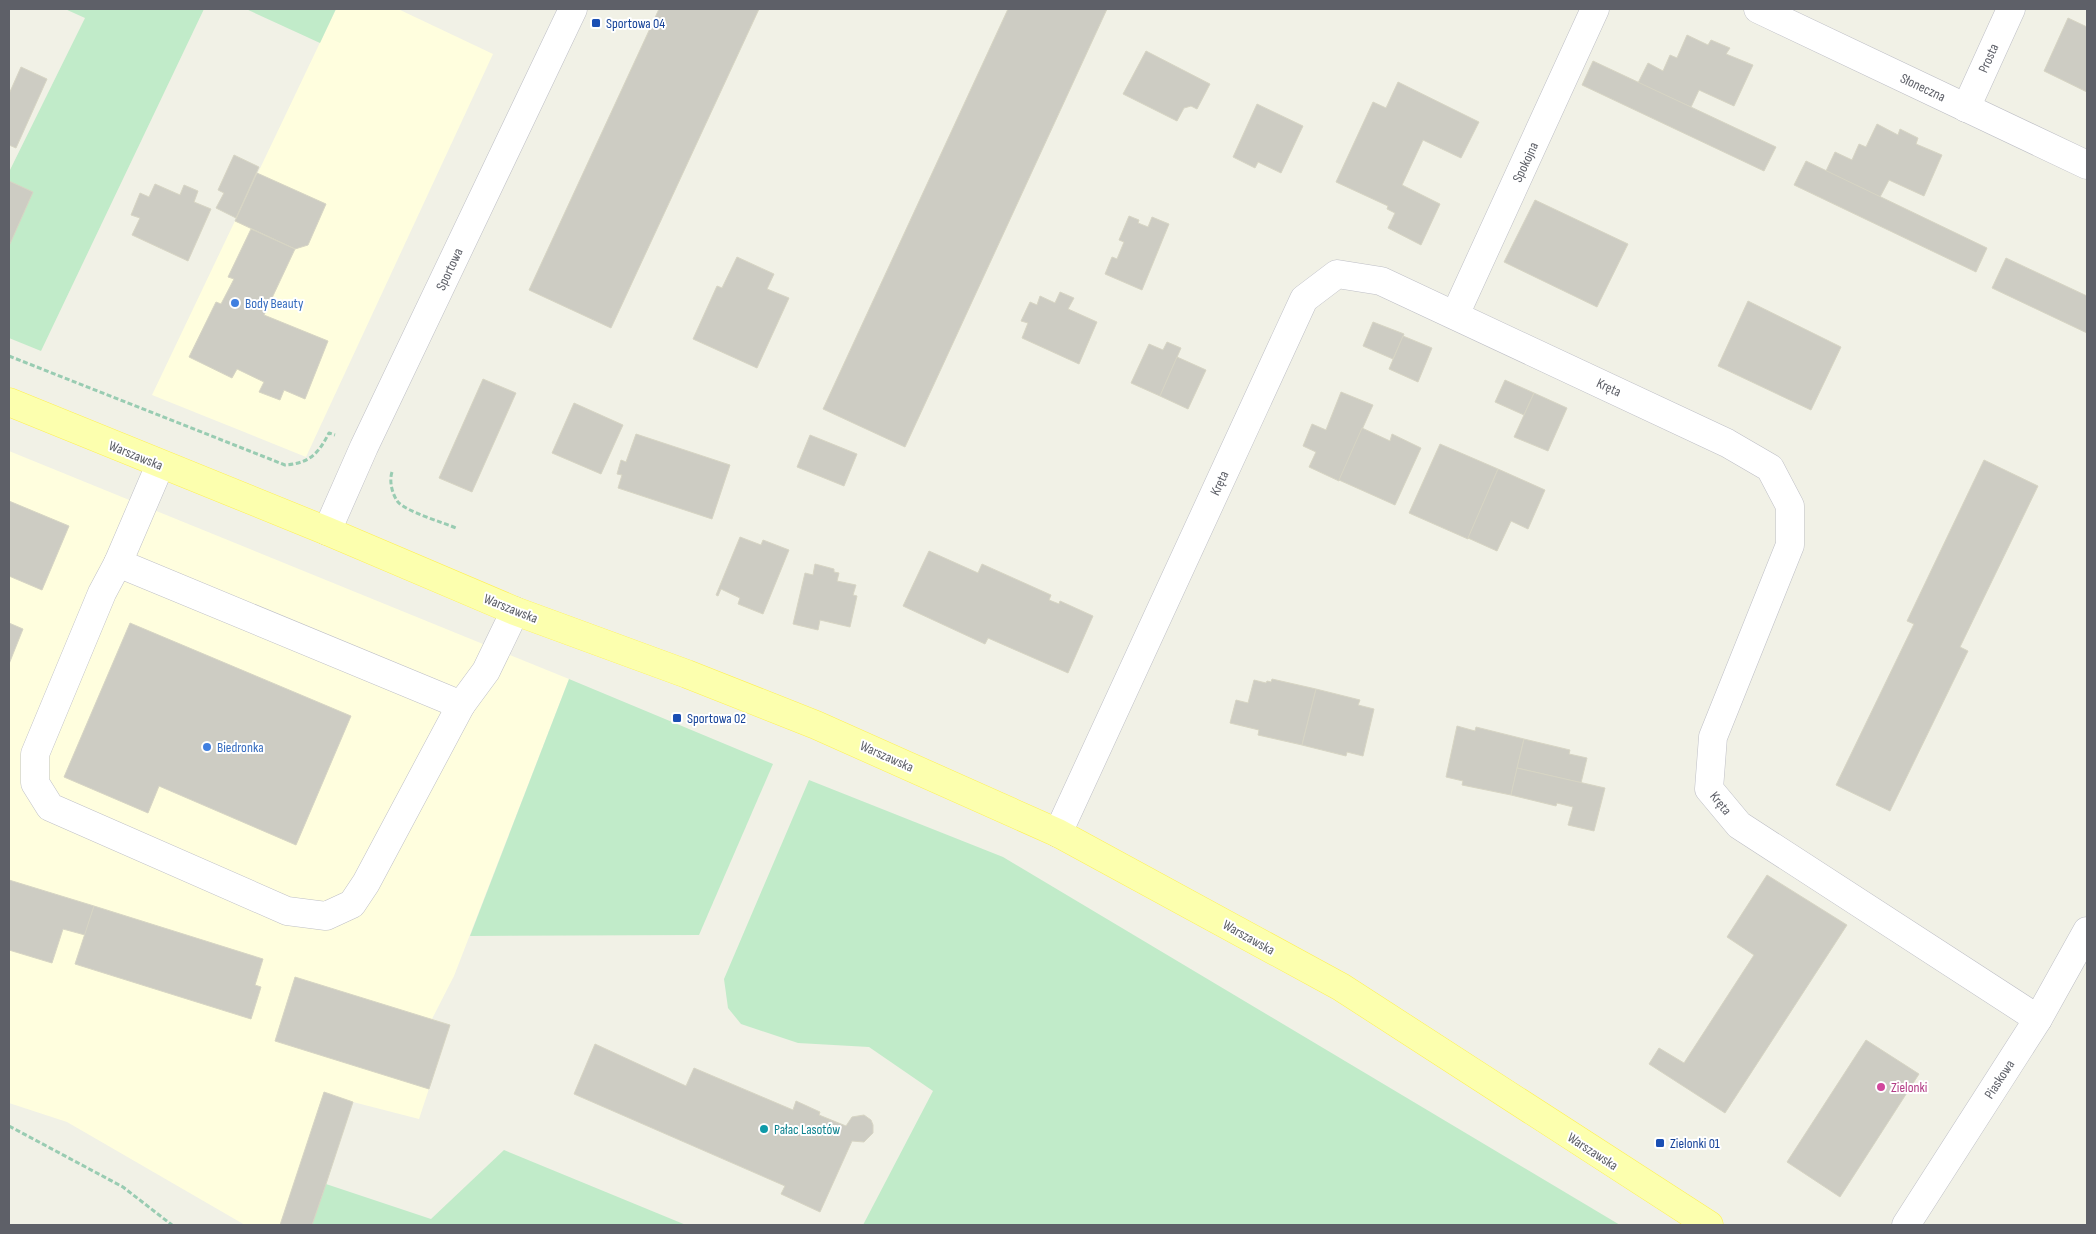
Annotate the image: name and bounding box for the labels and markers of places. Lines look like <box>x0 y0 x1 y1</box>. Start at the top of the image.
place label: Sportowa 04 <box>606 15 665 32</box>
marker: Sportowa 04 <box>590 17 602 29</box>
place label: Body Beauty <box>245 295 304 312</box>
marker: Body Beauty <box>229 297 241 309</box>
place label: Sportowa 02 <box>687 710 746 727</box>
marker: Sportowa 02 <box>671 712 683 724</box>
place label: Biedronka <box>217 739 264 756</box>
marker: Biedronka <box>201 741 213 753</box>
place label: Zielonki <box>1891 1079 1927 1096</box>
marker: Zielonki <box>1875 1081 1887 1093</box>
place label: Pałac Lasotów <box>774 1121 840 1138</box>
marker: Pałac Lasotów <box>758 1123 770 1135</box>
place label: Zielonki 01 <box>1670 1135 1720 1152</box>
marker: Zielonki 01 <box>1654 1137 1666 1149</box>

